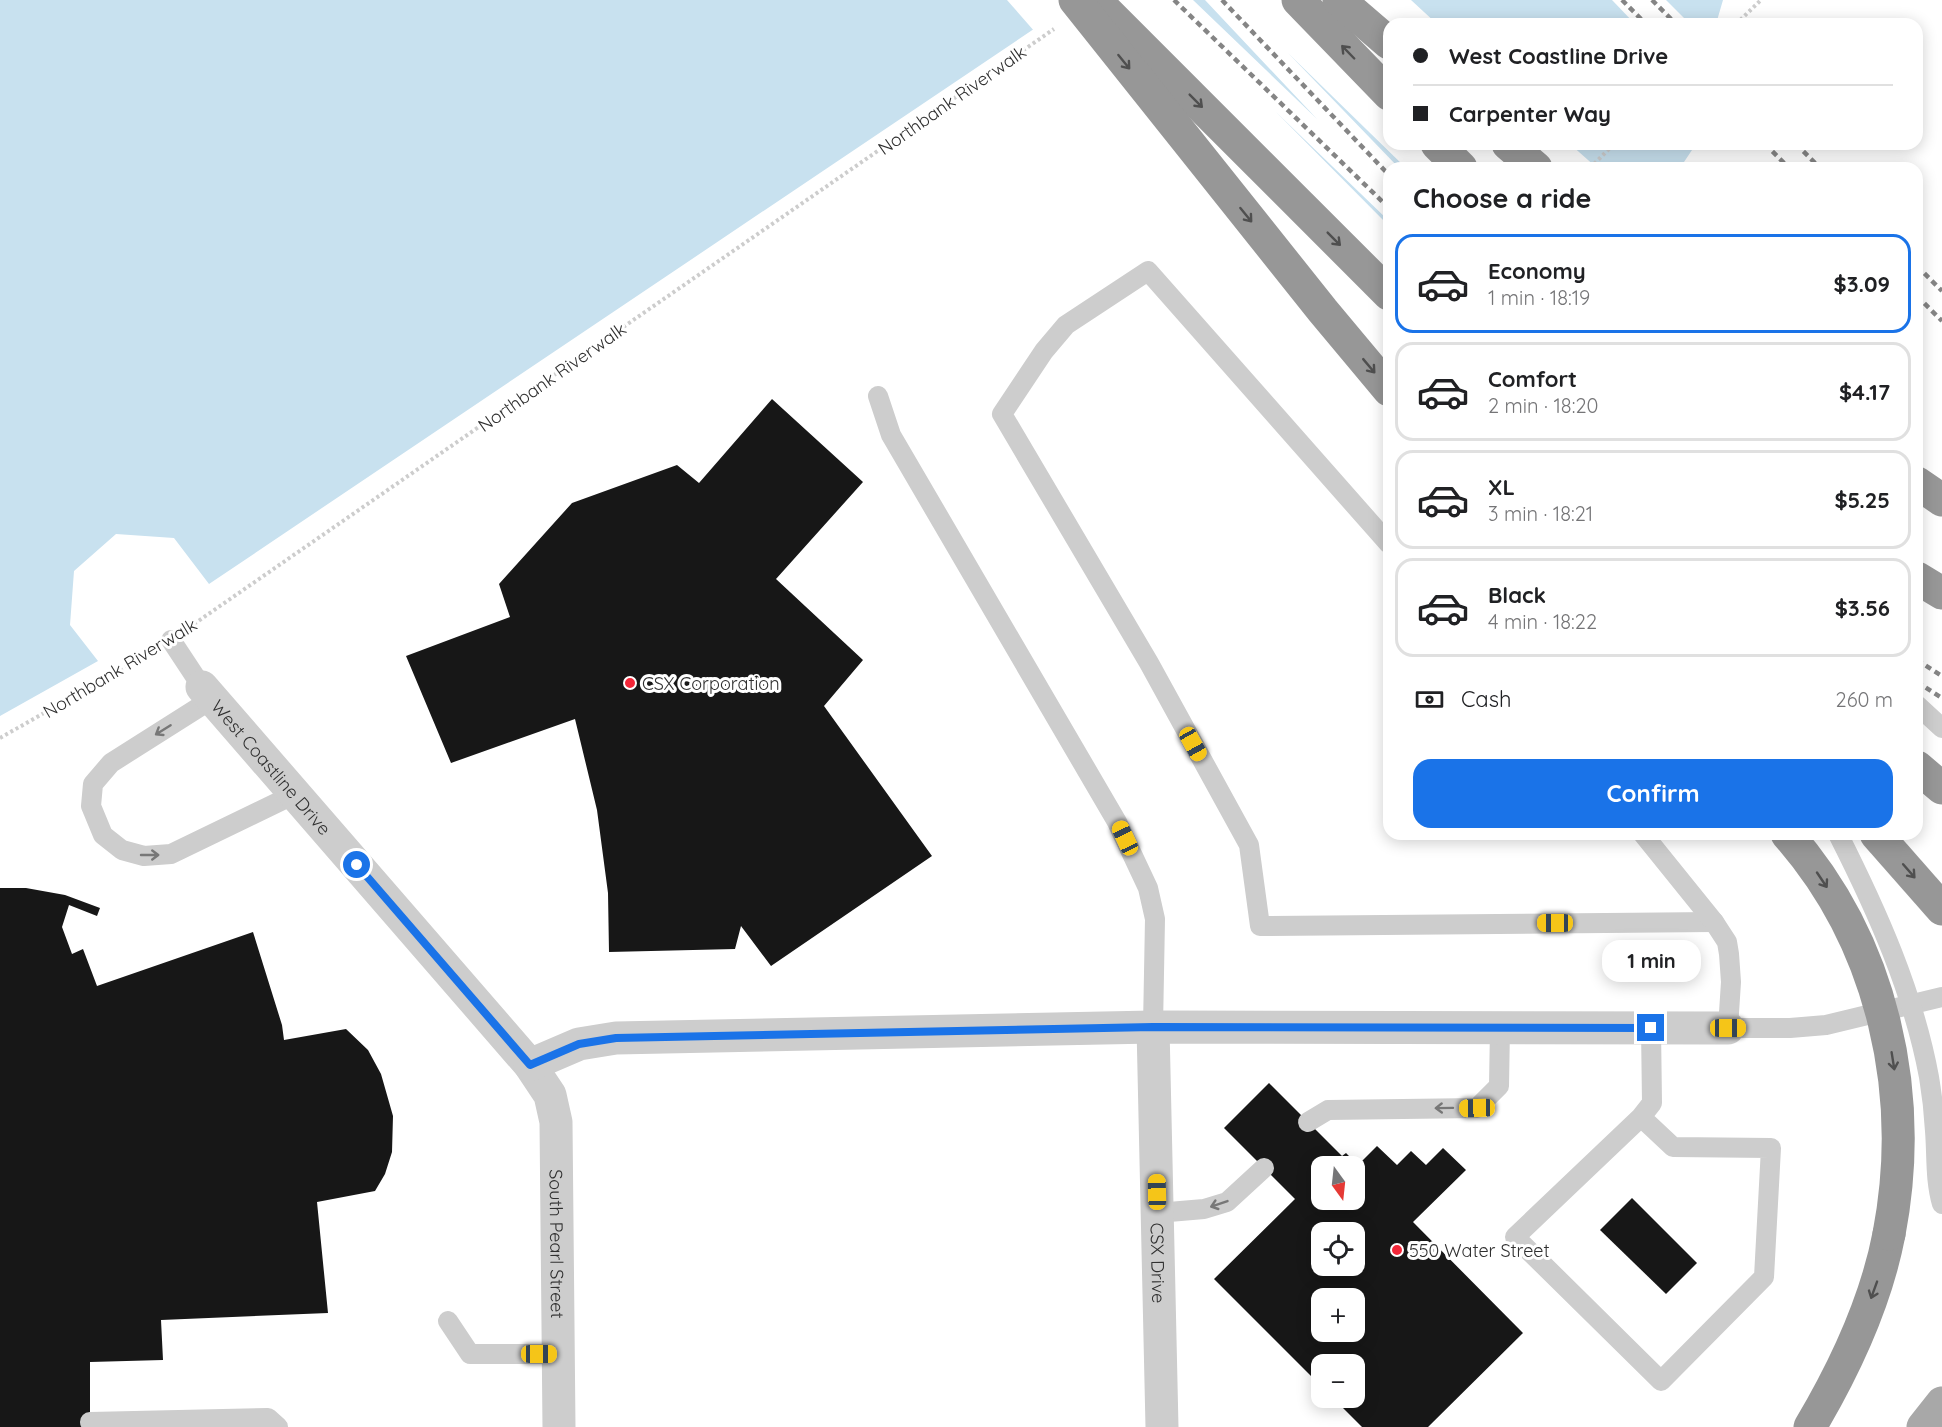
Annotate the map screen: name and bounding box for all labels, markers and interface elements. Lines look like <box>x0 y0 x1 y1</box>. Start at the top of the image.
street label: Northbank Riverwalk <box>873 40 1031 160</box>
text: West Coastline Drive <box>1449 42 1668 70</box>
one-way arrow <box>1341 44 1356 59</box>
one-way arrow <box>1118 54 1131 70</box>
one-way arrow <box>1189 93 1204 108</box>
text: Carpenter Way <box>1449 100 1611 128</box>
text: Choose a ride <box>1413 181 1591 215</box>
one-way arrow <box>1239 207 1252 223</box>
one-way arrow <box>1327 231 1341 246</box>
icon: car <box>1416 257 1470 311</box>
text: Economy <box>1488 257 1586 285</box>
text: $3.09 <box>1834 270 1890 298</box>
text: 1 min · 18:19 <box>1488 285 1590 310</box>
street label: Northbank Riverwalk <box>473 317 631 437</box>
one-way arrow <box>1362 358 1375 374</box>
icon: car <box>1416 365 1470 419</box>
text: Comfort <box>1488 365 1577 393</box>
text: $4.17 <box>1839 378 1890 406</box>
text: 2 min · 18:20 <box>1488 393 1598 418</box>
icon: car <box>1416 473 1470 527</box>
text: XL <box>1488 473 1515 501</box>
text: $5.25 <box>1834 486 1890 514</box>
text: 3 min · 18:21 <box>1488 501 1593 526</box>
icon: car <box>1416 581 1470 635</box>
text: Black <box>1488 581 1546 609</box>
text: $3.56 <box>1835 594 1890 622</box>
text: 4 min · 18:22 <box>1488 609 1597 634</box>
street label: Northbank Riverwalk <box>39 613 201 723</box>
place label: CSX Corporation <box>642 672 780 695</box>
marker: CSX Corporation <box>623 676 637 690</box>
icon: cash <box>1413 683 1446 716</box>
text: Cash <box>1461 685 1512 713</box>
text: 260 m <box>1836 687 1893 712</box>
street label: West Coastline Drive <box>206 695 336 839</box>
one-way arrow <box>155 724 172 736</box>
car <box>1176 724 1210 764</box>
button: Confirm <box>1413 759 1893 828</box>
car <box>1109 818 1141 858</box>
one-way arrow <box>139 849 159 861</box>
route start <box>343 851 370 878</box>
one-way arrow <box>1902 864 1916 879</box>
one-way arrow <box>1816 872 1829 889</box>
car <box>1537 914 1573 932</box>
callout: 1 min <box>1602 941 1700 983</box>
text: 1 min <box>1627 948 1676 973</box>
route end <box>1637 1014 1664 1041</box>
car <box>1710 1019 1746 1037</box>
one-way arrow <box>1887 1050 1898 1070</box>
car <box>1459 1099 1495 1117</box>
one-way arrow <box>1435 1102 1455 1114</box>
north arrow <box>1311 1156 1365 1210</box>
map controls <box>1311 1156 1365 1408</box>
street label: South Pearl Street <box>545 1169 569 1319</box>
car <box>1148 1174 1166 1210</box>
one-way arrow <box>1209 1199 1228 1210</box>
street label: CSX Drive <box>1146 1222 1171 1304</box>
button: locate <box>1311 1222 1365 1276</box>
place label: 550 Water Street <box>1409 1239 1550 1262</box>
marker: 550 Water Street <box>1390 1243 1404 1257</box>
one-way arrow <box>1868 1281 1879 1299</box>
button: + <box>1311 1288 1365 1342</box>
car <box>521 1345 557 1363</box>
button: − <box>1311 1354 1365 1408</box>

